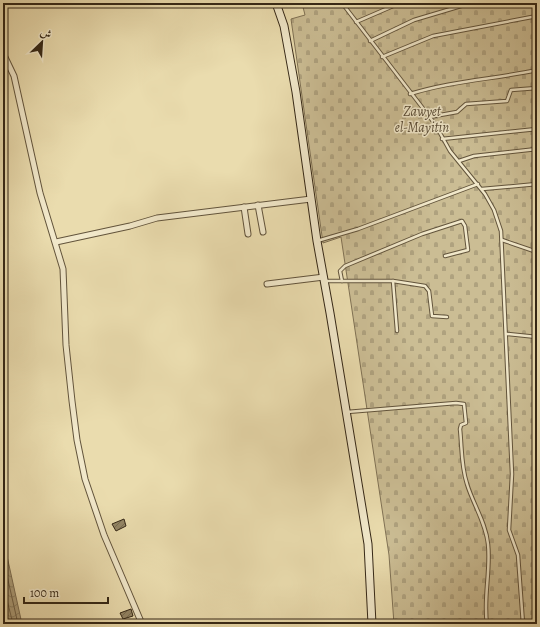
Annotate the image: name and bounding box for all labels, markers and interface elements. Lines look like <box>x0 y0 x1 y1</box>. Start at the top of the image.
north arrow <box>22 22 62 62</box>
text: ش <box>38 24 54 43</box>
park label: Zawyet el-Mayitin <box>395 102 449 137</box>
scale bar <box>24 579 108 605</box>
text: 100 m <box>30 585 59 601</box>

